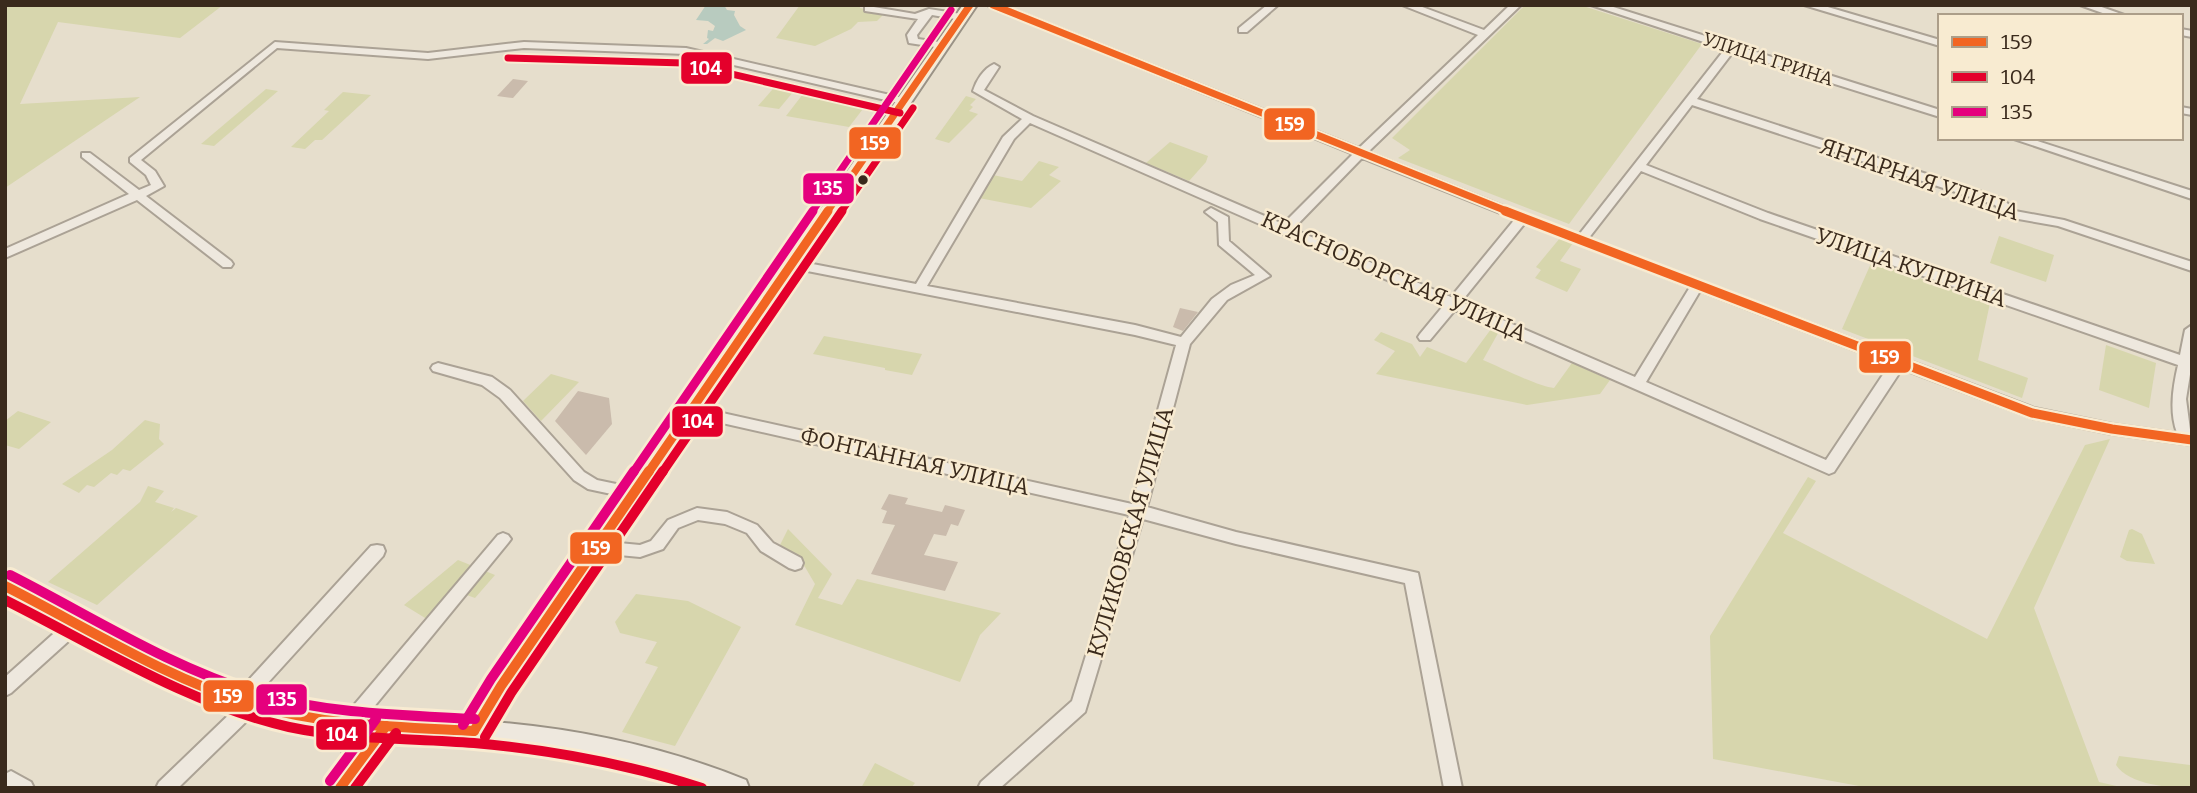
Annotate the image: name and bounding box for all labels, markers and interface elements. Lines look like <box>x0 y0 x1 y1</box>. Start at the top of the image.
legend <box>1938 14 2183 140</box>
street label: УЛИЦА ГРИНА <box>1700 27 1837 91</box>
text: 159 <box>2001 29 2033 55</box>
line badge: 104 <box>680 51 733 85</box>
text: 104 <box>690 57 722 80</box>
text: 104 <box>2001 64 2035 90</box>
text: 135 <box>2001 99 2033 125</box>
line badge: 159 <box>1263 107 1316 141</box>
text: 159 <box>1275 113 1305 136</box>
line badge: 159 <box>848 126 902 160</box>
text: 159 <box>860 132 890 155</box>
street label: ЯНТАРНАЯ УЛИЦА <box>1817 132 2024 226</box>
line badge: 135 <box>802 172 855 205</box>
unlabelled marker <box>856 173 870 187</box>
text: 135 <box>813 177 843 200</box>
street label: КРАСНОБОРСКАЯ УЛИЦА <box>1257 205 1532 348</box>
street label: УЛИЦА КУПРИНА <box>1812 221 2011 313</box>
line badge: 159 <box>1858 340 1912 374</box>
text: 159 <box>1870 346 1900 369</box>
street label: КУЛИКОВСКАЯ УЛИЦА <box>1081 403 1179 660</box>
line badge: 104 <box>671 405 724 438</box>
text: 104 <box>682 410 714 433</box>
street label: ФОНТАННАЯ УЛИЦА <box>798 421 1033 501</box>
line badge: 159 <box>569 531 623 565</box>
text: 159 <box>581 537 611 560</box>
line badge: 159 <box>202 679 255 713</box>
line badge: 135 <box>255 683 308 716</box>
text: 159 <box>213 685 243 708</box>
text: 135 <box>267 688 297 711</box>
line badge: 104 <box>315 718 368 751</box>
text: 104 <box>326 723 358 746</box>

